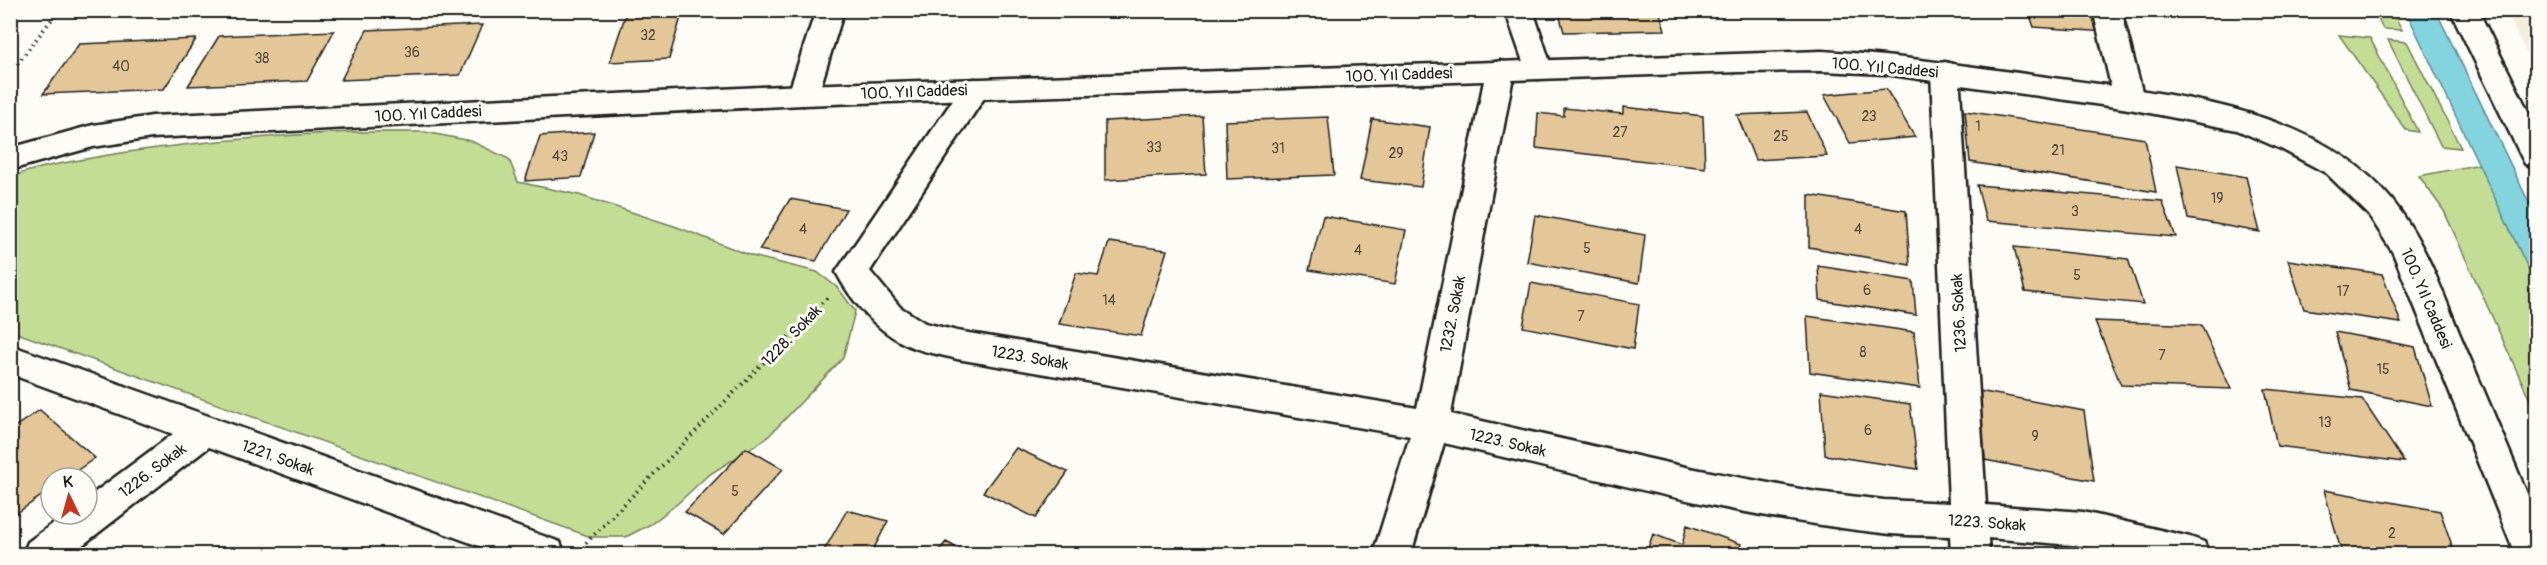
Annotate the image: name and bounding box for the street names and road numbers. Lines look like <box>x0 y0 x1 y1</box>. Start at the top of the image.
street label: 100. Yıl Caddesi <box>1831 53 1939 83</box>
street label: 100. Yıl Caddesi <box>1345 63 1453 87</box>
street label: 100. Yıl Caddesi <box>860 80 968 104</box>
street label: 100. Yıl Caddesi <box>374 101 482 127</box>
street label: 100. Yıl Caddesi <box>2396 245 2456 352</box>
street label: 1236. Sokak <box>1947 273 1971 353</box>
street label: 1232. Sokak <box>1436 274 1470 355</box>
street label: 1228. Sokak <box>757 300 826 371</box>
street label: 1223. Sokak <box>990 341 1070 375</box>
street label: 1223. Sokak <box>1467 424 1548 462</box>
street label: 1221. Sokak <box>238 436 317 480</box>
street label: 1226. Sokak <box>115 439 190 503</box>
street label: 1223. Sokak <box>1947 510 2027 536</box>

